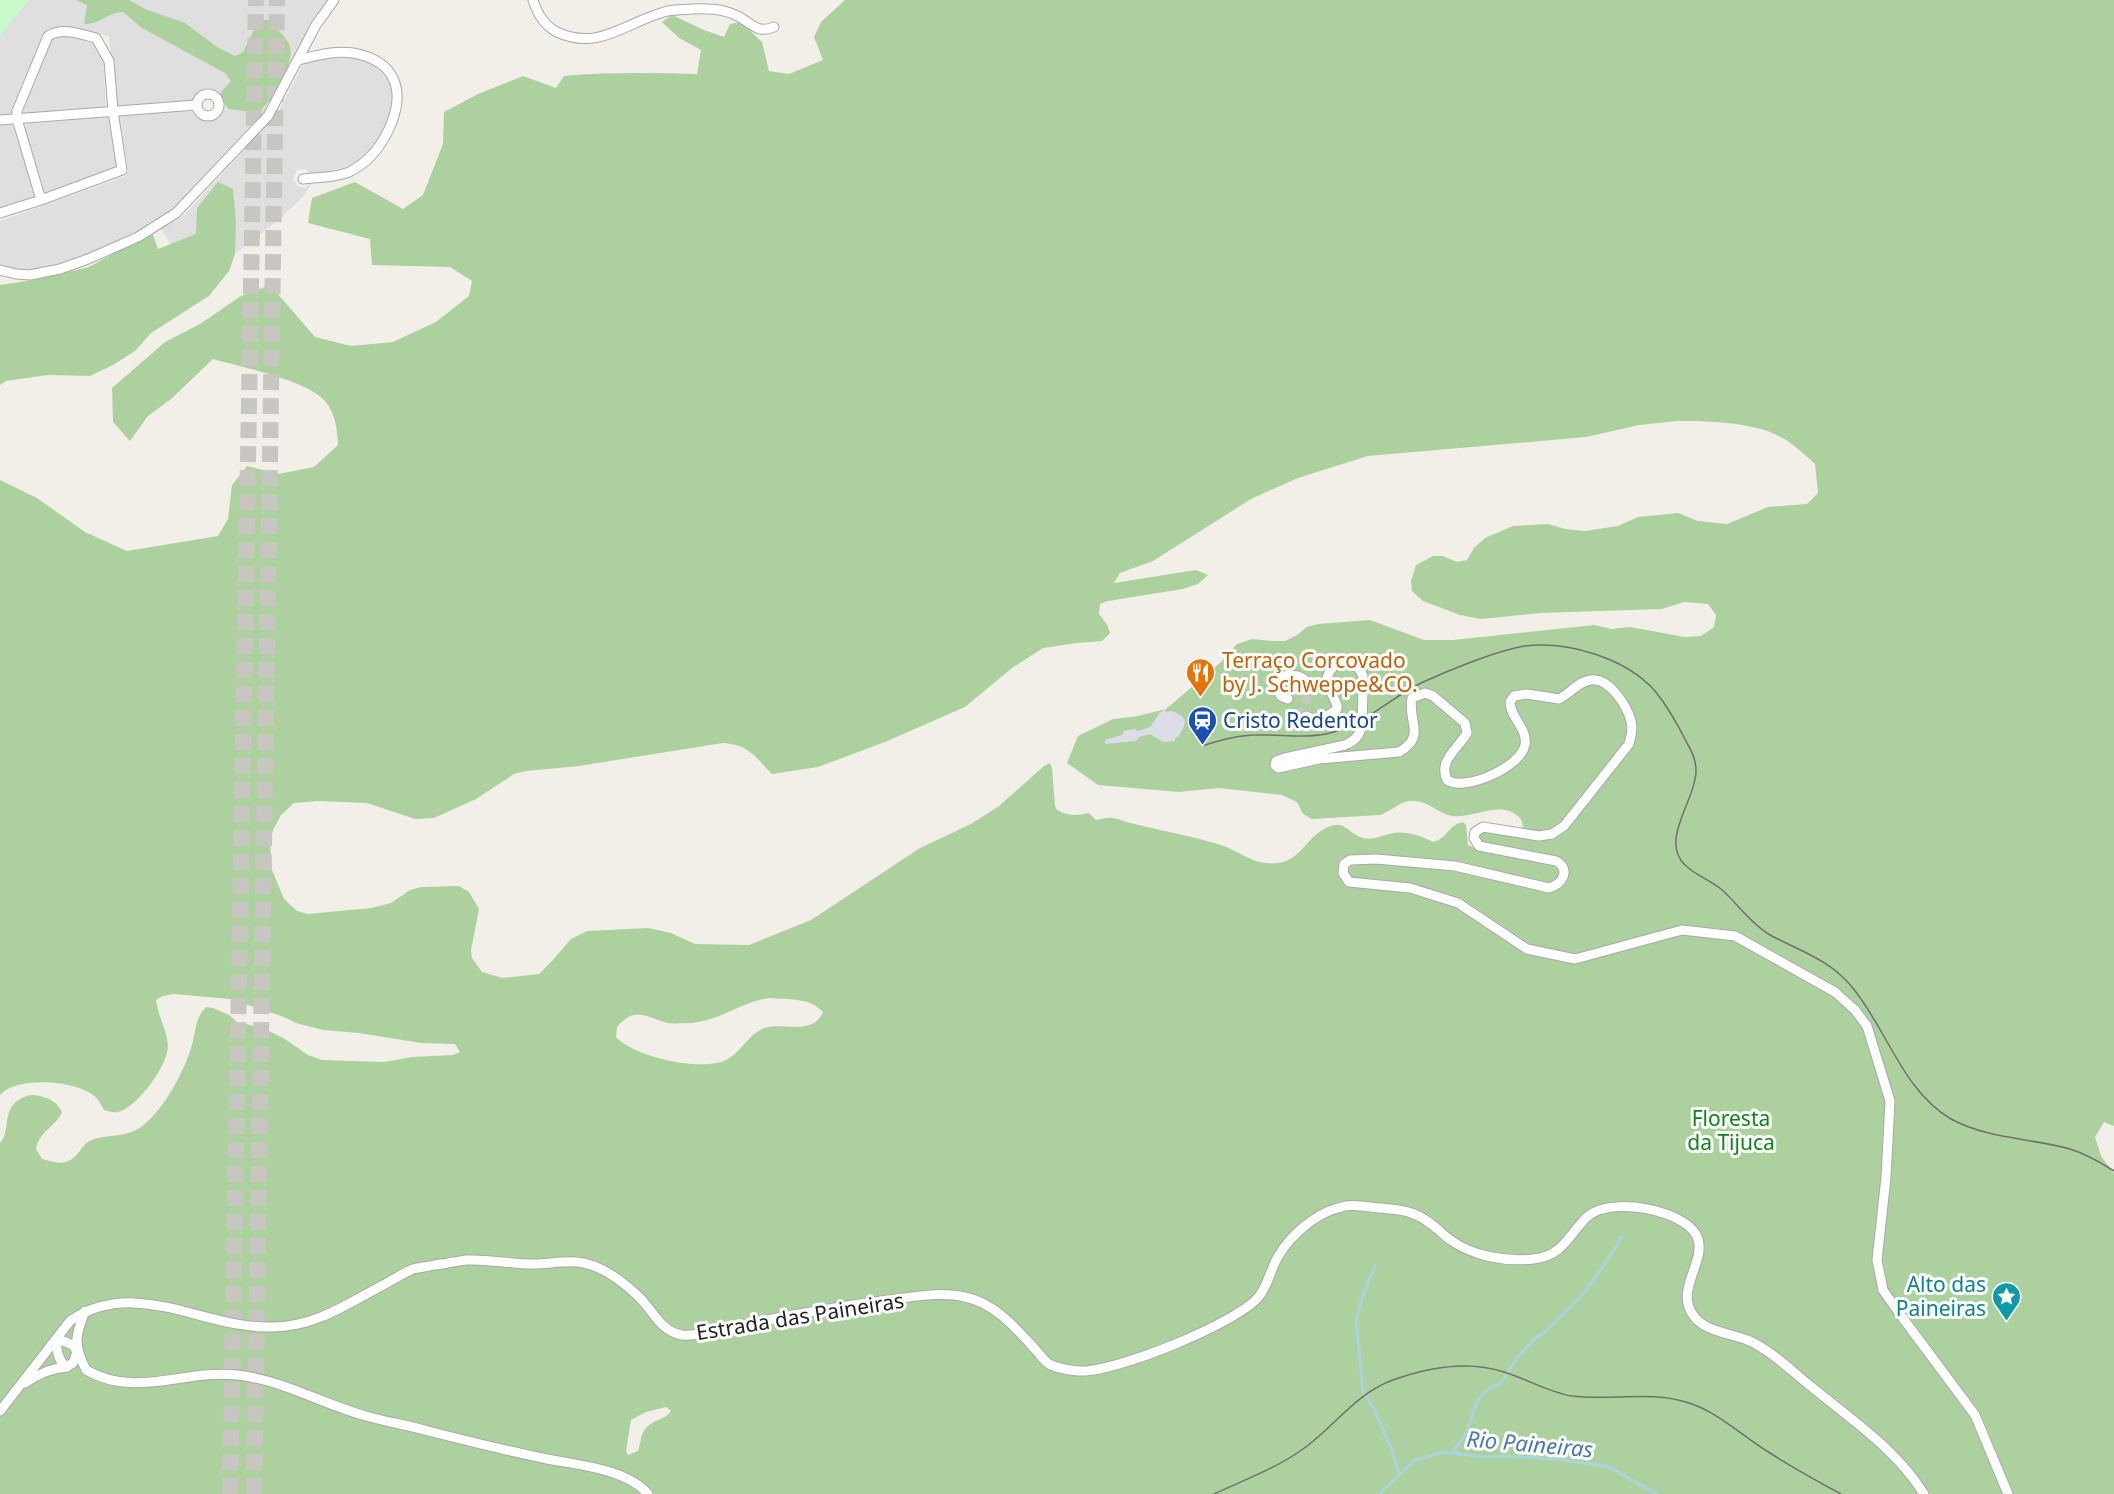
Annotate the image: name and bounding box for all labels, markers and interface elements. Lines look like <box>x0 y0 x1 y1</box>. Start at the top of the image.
place label: Terraço Corcovado by J. Schweppe&CO. <box>1222 646 1418 698</box>
restaurant icon: Terraço Corcovado by J. Schweppe&CO. <box>1185 656 1217 698</box>
station icon: Cristo Redentor <box>1186 704 1218 746</box>
place label: Cristo Redentor <box>1223 706 1378 734</box>
park label: Floresta da Tijuca <box>1687 1104 1775 1156</box>
place label: Alto das Paineiras <box>1896 1270 1986 1322</box>
place icon: Alto das Paineiras <box>1991 1280 2023 1322</box>
street label: Estrada das Paineiras <box>694 1286 906 1346</box>
water label: Rio Paineiras <box>1466 1423 1595 1464</box>

